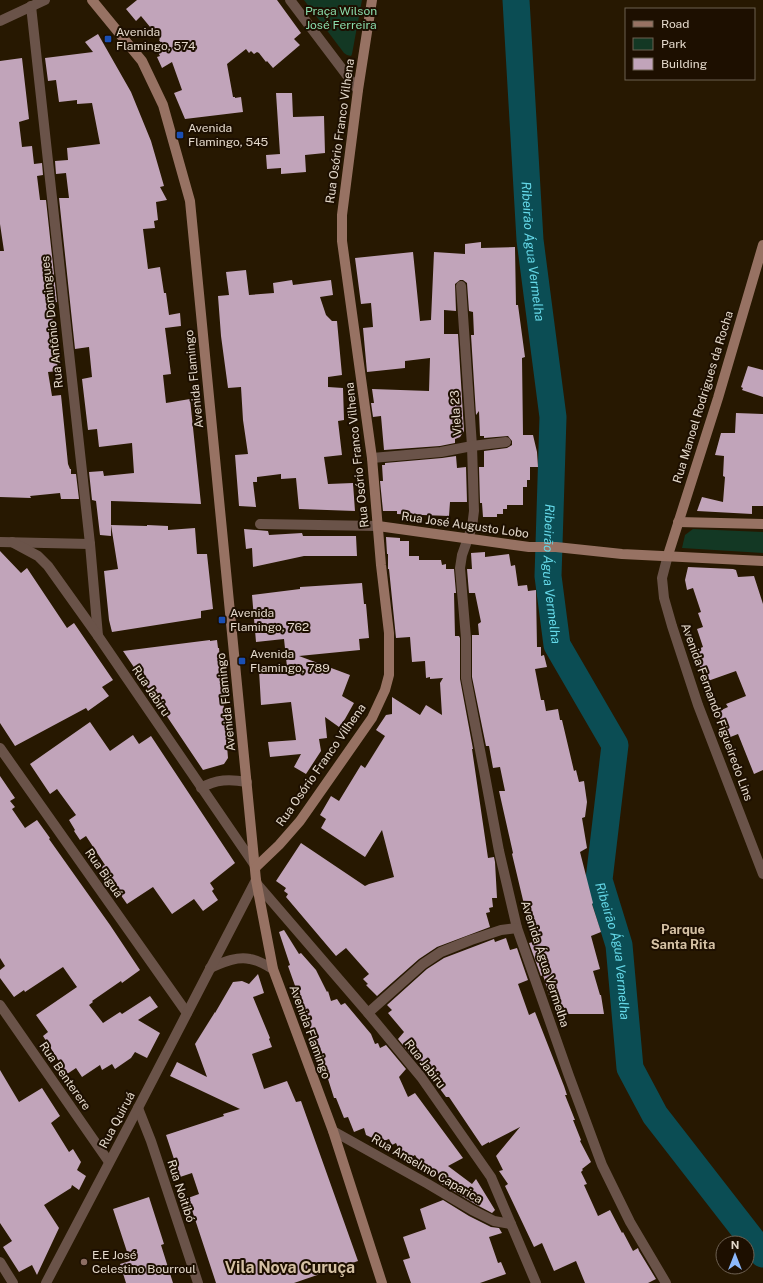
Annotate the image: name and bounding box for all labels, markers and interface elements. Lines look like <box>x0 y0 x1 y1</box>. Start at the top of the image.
park label: Praça Wilson José Ferreira <box>305 4 377 32</box>
legend <box>625 8 755 80</box>
text: Road <box>661 17 689 31</box>
place label: Avenida Flamingo, 574 <box>116 25 196 53</box>
marker: Avenida Flamingo, 574 <box>103 34 113 44</box>
text: Park <box>661 37 687 51</box>
text: Building <box>661 57 707 71</box>
street label: Rua Osório Franco Vilhena <box>323 58 357 204</box>
place label: Avenida Flamingo, 545 <box>188 121 269 149</box>
marker: Avenida Flamingo, 545 <box>175 130 185 140</box>
water label: Ribeirão Água Vermelha <box>519 181 548 322</box>
street label: Rua Antônio Domingues <box>38 255 66 389</box>
street label: Rua Manoel Rodrigues da Rocha <box>670 309 736 485</box>
street label: Avenida Flamingo <box>182 329 206 429</box>
street label: Rua Osório Franco Vilhena <box>342 381 372 529</box>
street label: Viela 23 <box>447 390 465 436</box>
water label: Ribeirão Água Vermelha <box>540 504 564 645</box>
street label: Rua José Augusto Lobo <box>400 509 530 541</box>
place label: Avenida Flamingo, 762 <box>230 606 309 634</box>
marker: Avenida Flamingo, 762 <box>217 615 227 625</box>
street label: Avenida Fernando Figueiredo Lins <box>678 621 756 803</box>
place label: Avenida Flamingo, 789 <box>250 647 330 675</box>
street label: Avenida Flamingo <box>214 652 238 752</box>
marker: Avenida Flamingo, 789 <box>237 656 247 666</box>
street label: Rua Jabiru <box>129 663 173 719</box>
street label: Rua Osório Franco Vilhena <box>273 701 369 829</box>
street label: Rua Biguá <box>82 846 126 900</box>
water label: Ribeirão Água Vermelha <box>593 880 633 1021</box>
street label: Avenida Água Vermelha <box>518 899 572 1029</box>
district label: Parque Santa Rita <box>651 922 715 952</box>
street label: Avenida Flamingo <box>287 983 334 1081</box>
street label: Rua Jabiru <box>402 1037 448 1091</box>
street label: Rua Benterere <box>36 1039 94 1113</box>
street label: Rua Quiruá <box>96 1089 138 1151</box>
street label: Rua Anselmo Caparica <box>369 1132 485 1206</box>
street label: Rua Noitibó <box>164 1158 198 1224</box>
north arrow <box>715 1235 755 1275</box>
text: N <box>731 1239 739 1251</box>
place label: E.E José Celestino Bourroul <box>92 1248 196 1276</box>
marker: E.E José Celestino Bourroul <box>79 1257 89 1267</box>
district label: Vila Nova Curuça <box>225 1258 355 1277</box>

